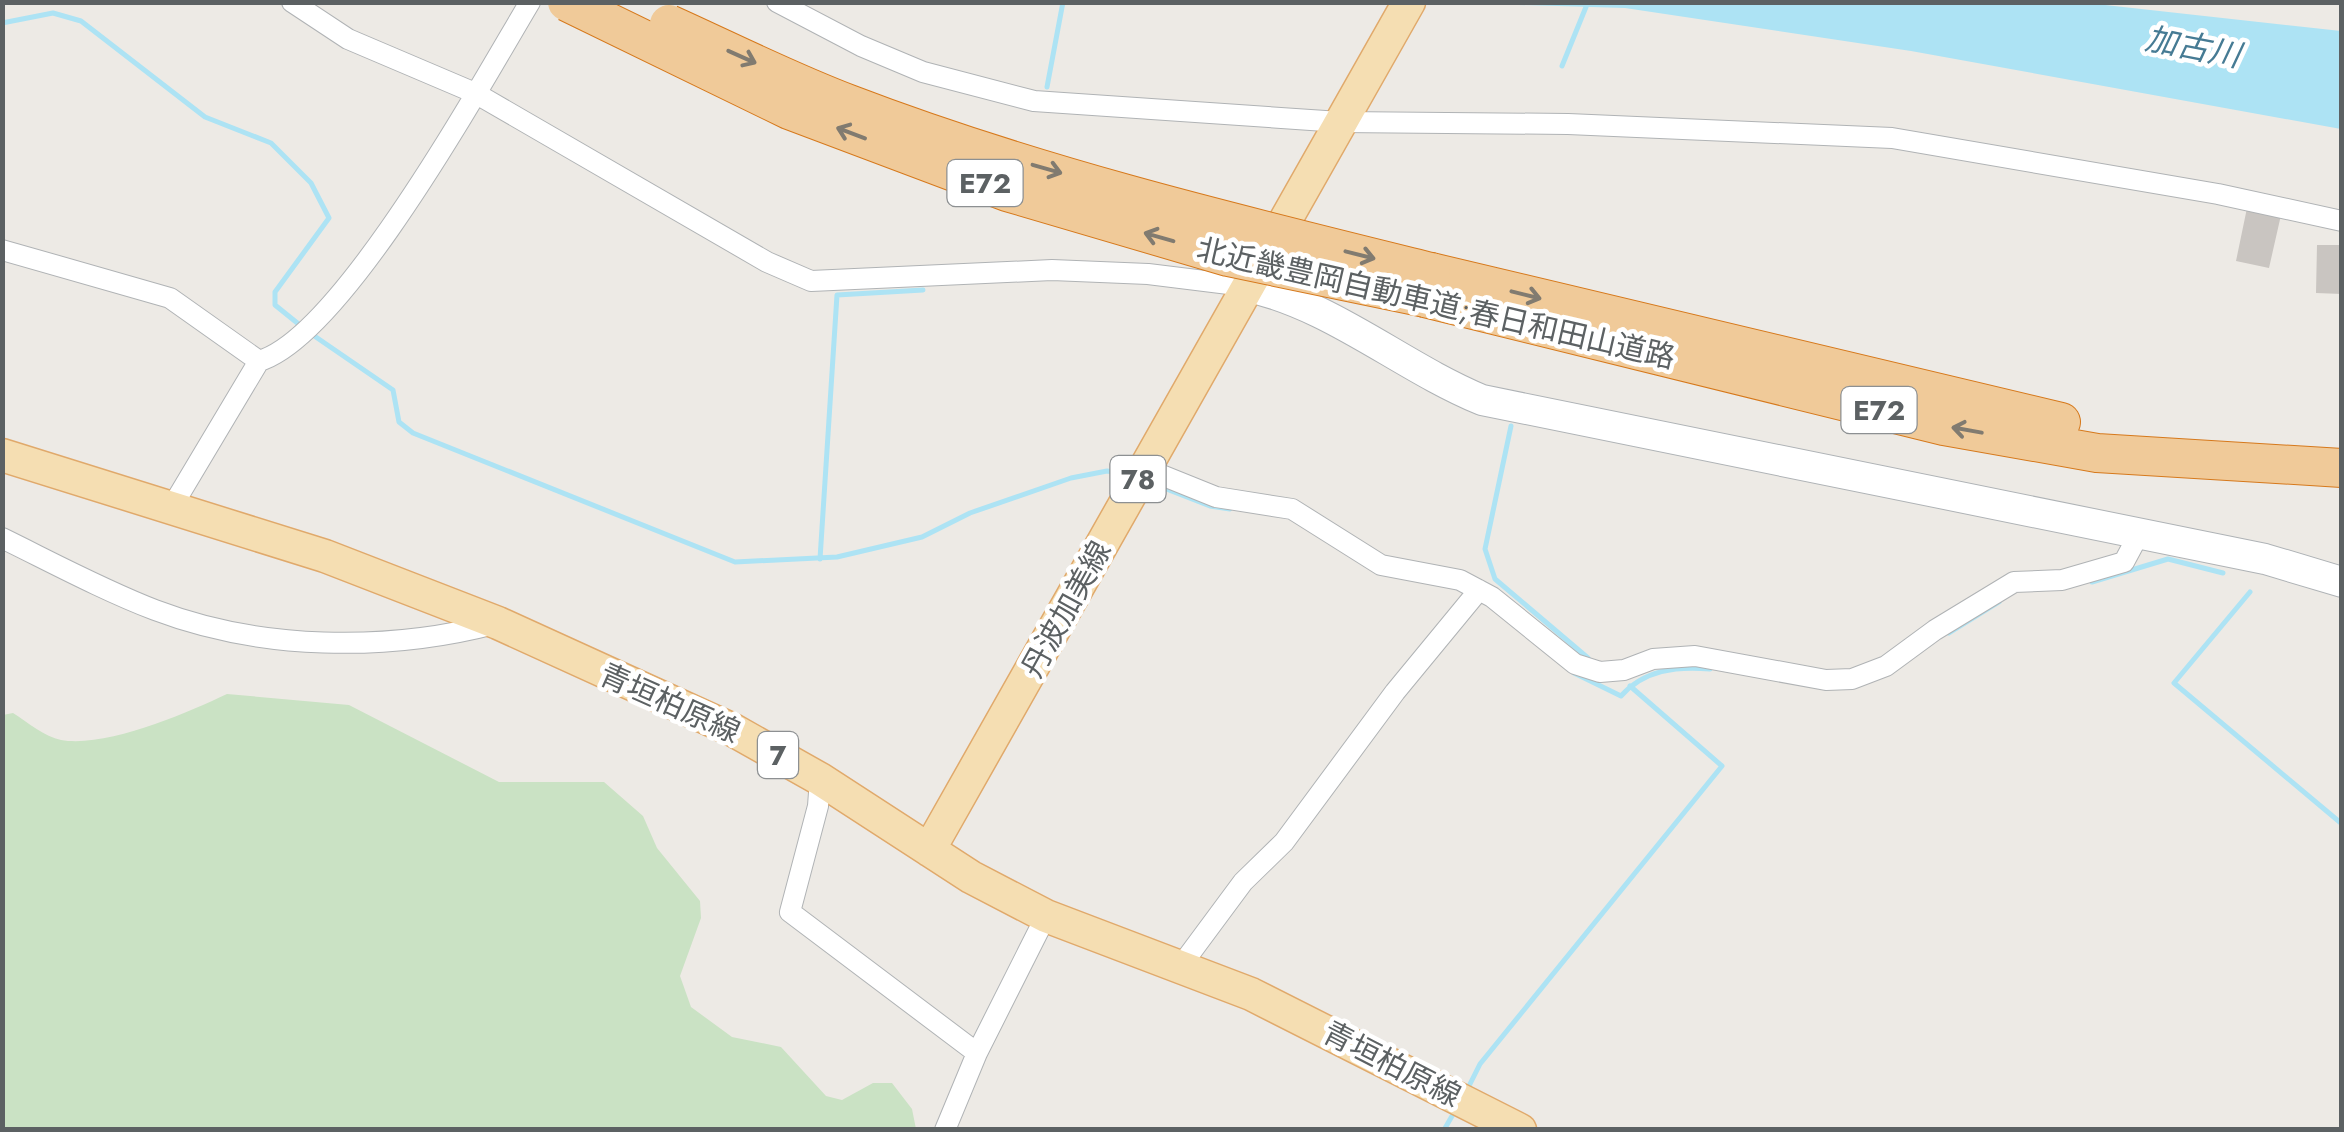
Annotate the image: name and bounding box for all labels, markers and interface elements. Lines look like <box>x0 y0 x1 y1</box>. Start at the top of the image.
water label: 加古川 <box>2141 15 2247 79</box>
one-way arrow <box>726 49 757 67</box>
one-way arrow <box>837 123 868 141</box>
road number: E72 <box>948 160 1022 206</box>
one-way arrow <box>1031 161 1062 179</box>
one-way arrow <box>1144 226 1176 245</box>
street label: 北近畿豊岡自動車道;春日和田山道路 <box>1192 227 1680 379</box>
one-way arrow <box>1344 246 1375 265</box>
one-way arrow <box>1509 287 1541 305</box>
road number: E72 <box>1842 387 1916 433</box>
one-way arrow <box>1951 420 1983 439</box>
road number: 78 <box>1110 456 1166 502</box>
street label: 丹波加美線 <box>1011 533 1121 685</box>
street label: 青垣柏原線 <box>593 653 747 753</box>
road number: 7 <box>758 732 798 778</box>
street label: 青垣柏原線 <box>1315 1011 1469 1117</box>

